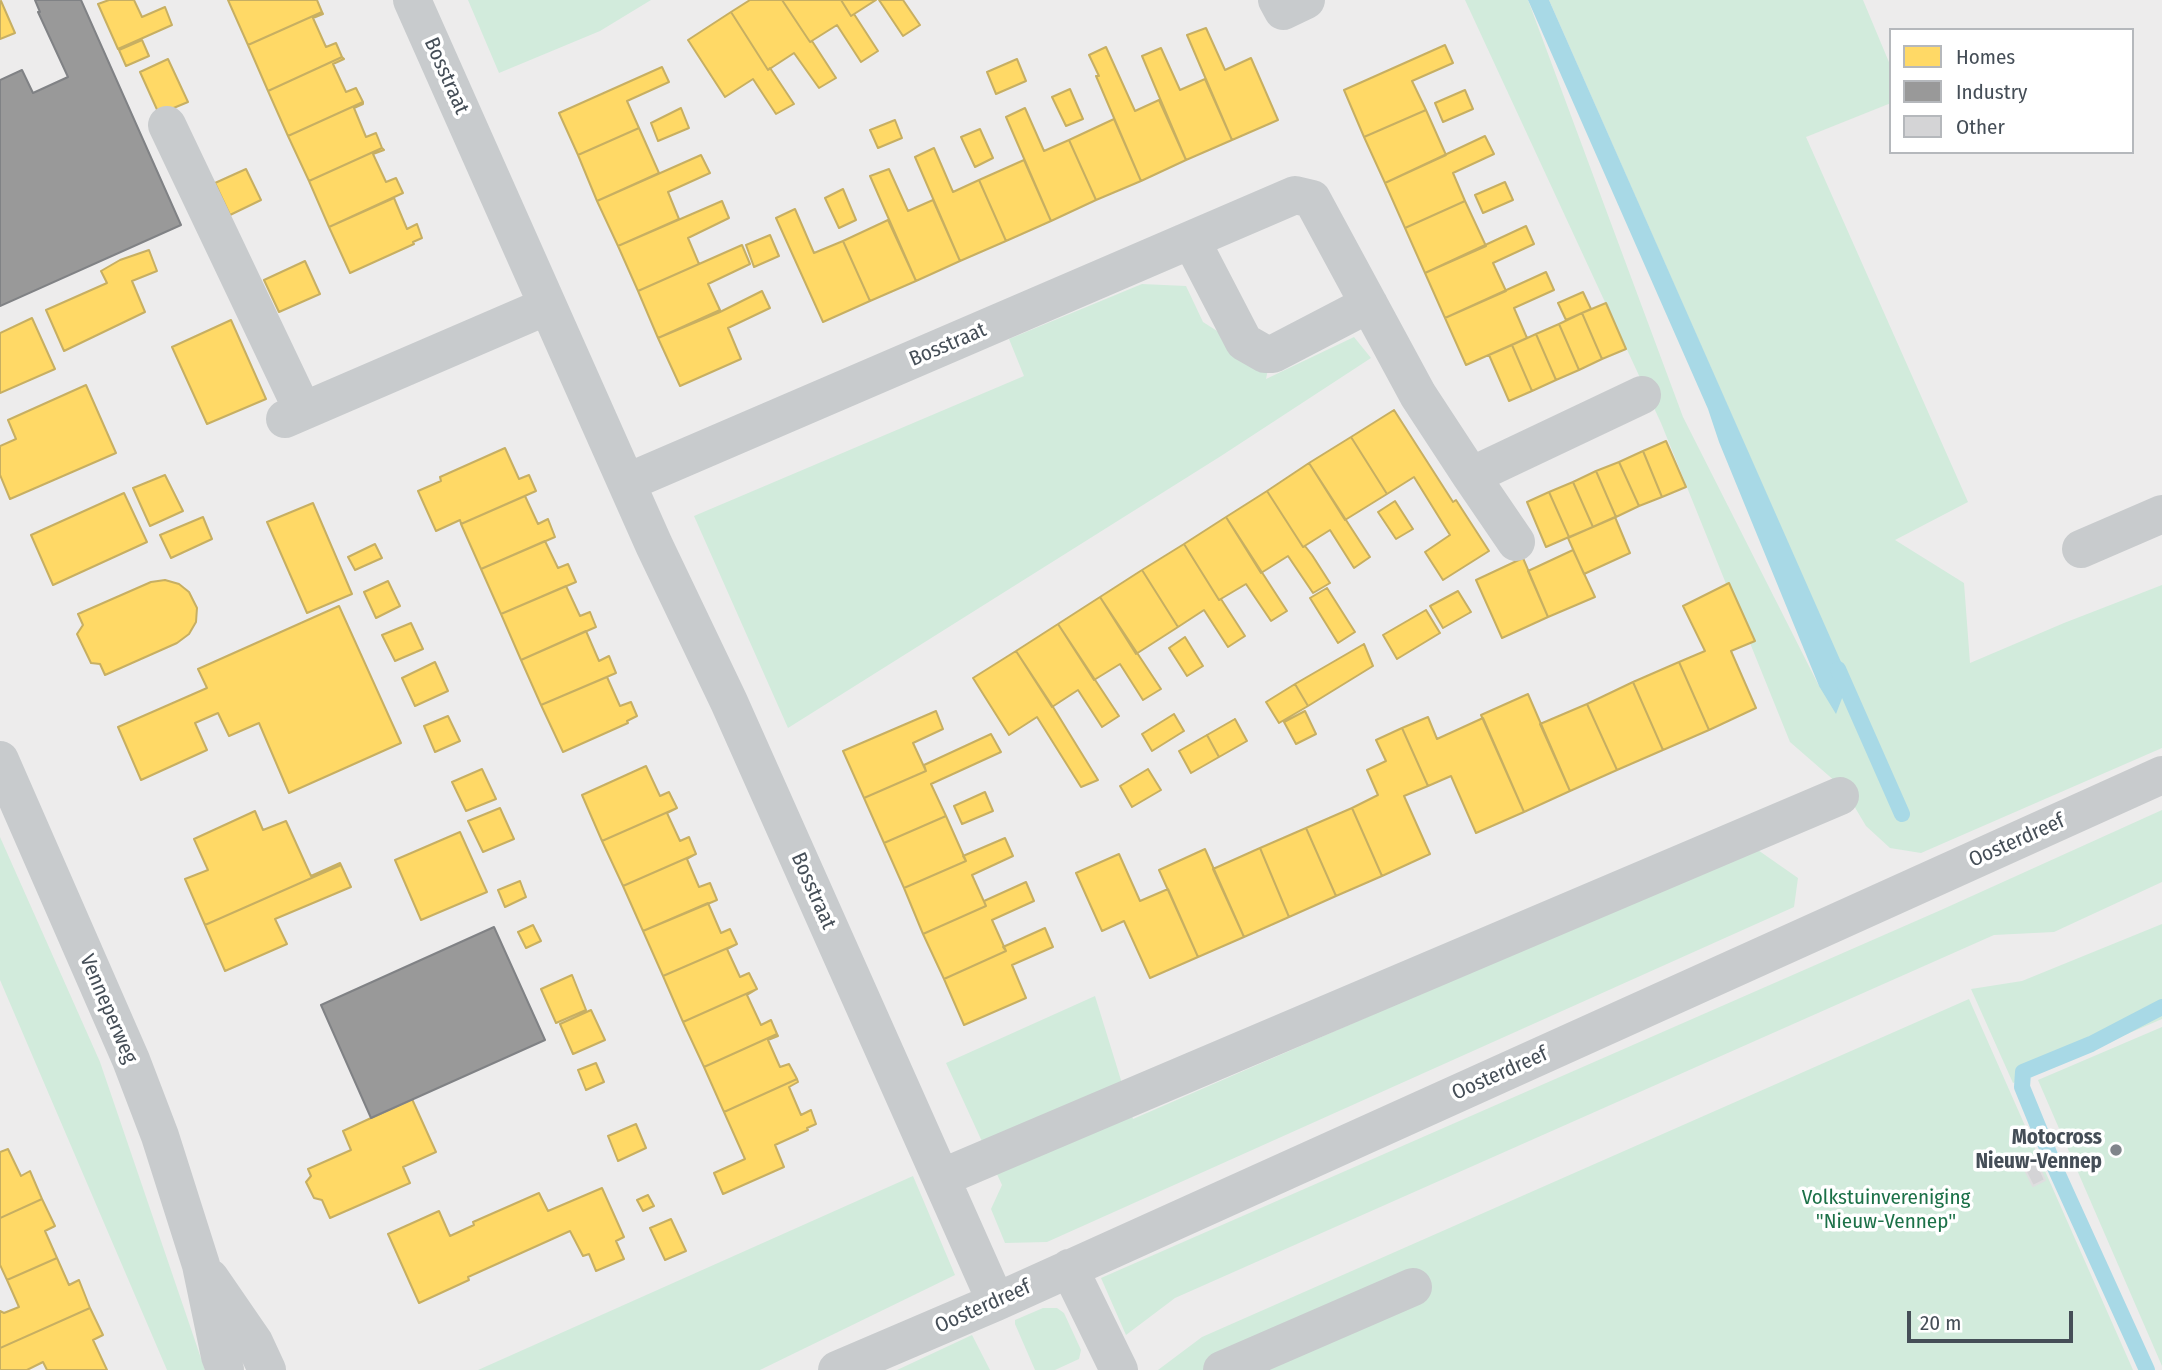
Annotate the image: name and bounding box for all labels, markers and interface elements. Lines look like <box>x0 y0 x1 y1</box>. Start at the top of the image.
legend <box>1889 28 2134 154</box>
street label: Bosstraat <box>418 34 474 118</box>
text: Homes <box>1956 44 2015 70</box>
text: Industry <box>1956 79 2027 105</box>
text: Other <box>1956 114 2005 140</box>
street label: Bosstraat <box>906 318 990 372</box>
street label: Oosterdreef <box>1965 809 2069 873</box>
street label: Bosstraat <box>785 849 841 933</box>
street label: Venneperweg <box>74 951 142 1067</box>
street label: Oosterdreef <box>1448 1042 1552 1106</box>
place label: Motocross Nieuw-Vennep <box>1975 1125 2102 1175</box>
marker: Motocross Nieuw-Vennep <box>2108 1142 2124 1158</box>
park label: Volkstuinvereniging "Nieuw-Vennep" <box>1802 1185 1970 1235</box>
street label: Oosterdreef <box>931 1275 1035 1339</box>
scale bar <box>1910 1296 2076 1340</box>
text: 20 m <box>1920 1310 1961 1336</box>

